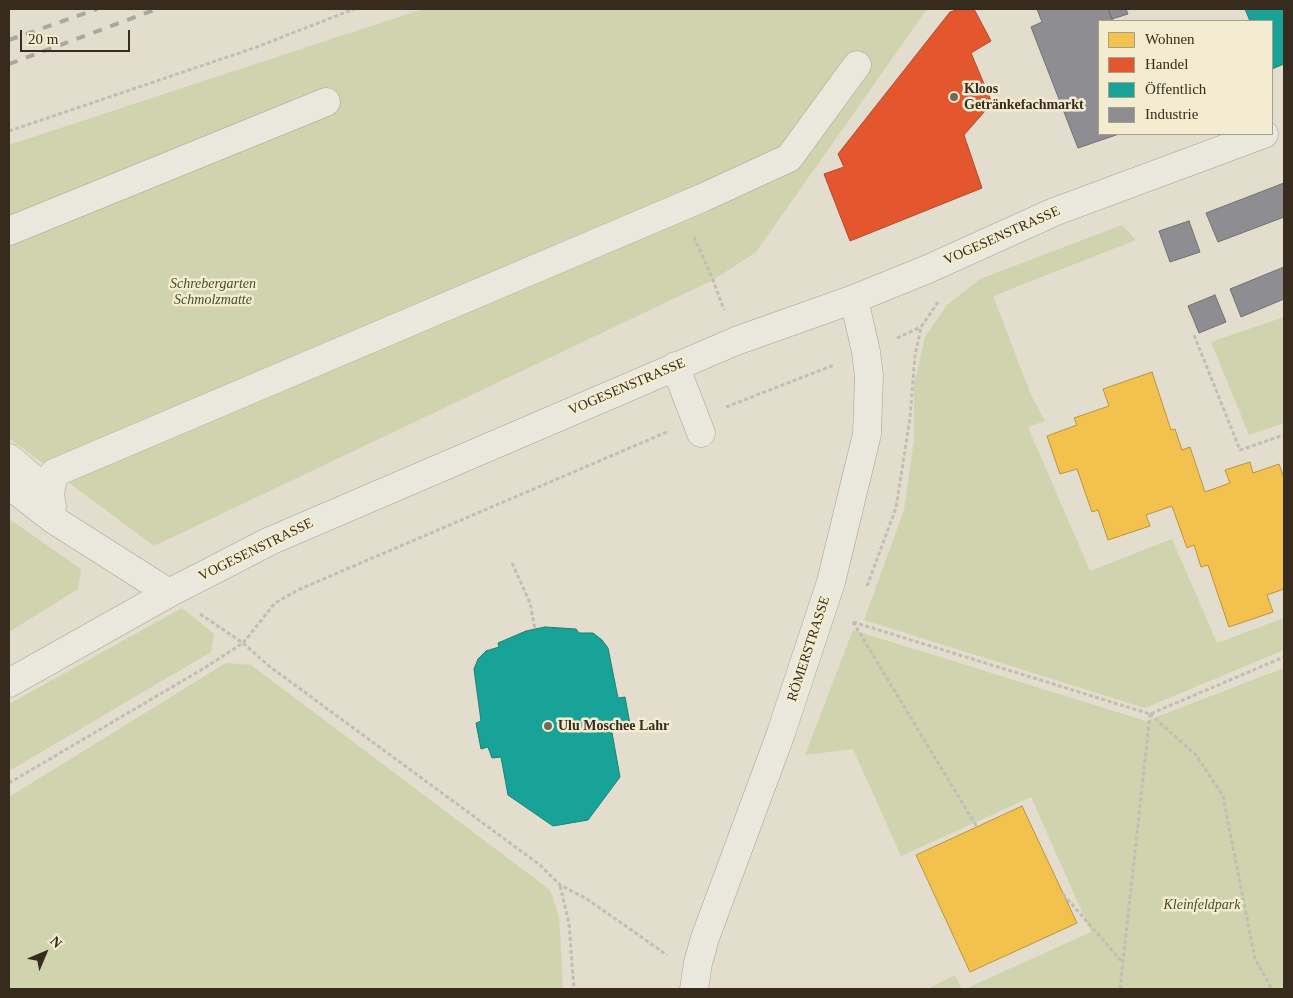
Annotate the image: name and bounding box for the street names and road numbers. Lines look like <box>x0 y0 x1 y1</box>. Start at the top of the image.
street label: VOGESENSTRASSE <box>941 203 1063 269</box>
street label: VOGESENSTRASSE <box>566 355 688 419</box>
street label: VOGESENSTRASSE <box>196 515 316 585</box>
street label: RÖMERSTRASSE <box>784 594 834 704</box>

